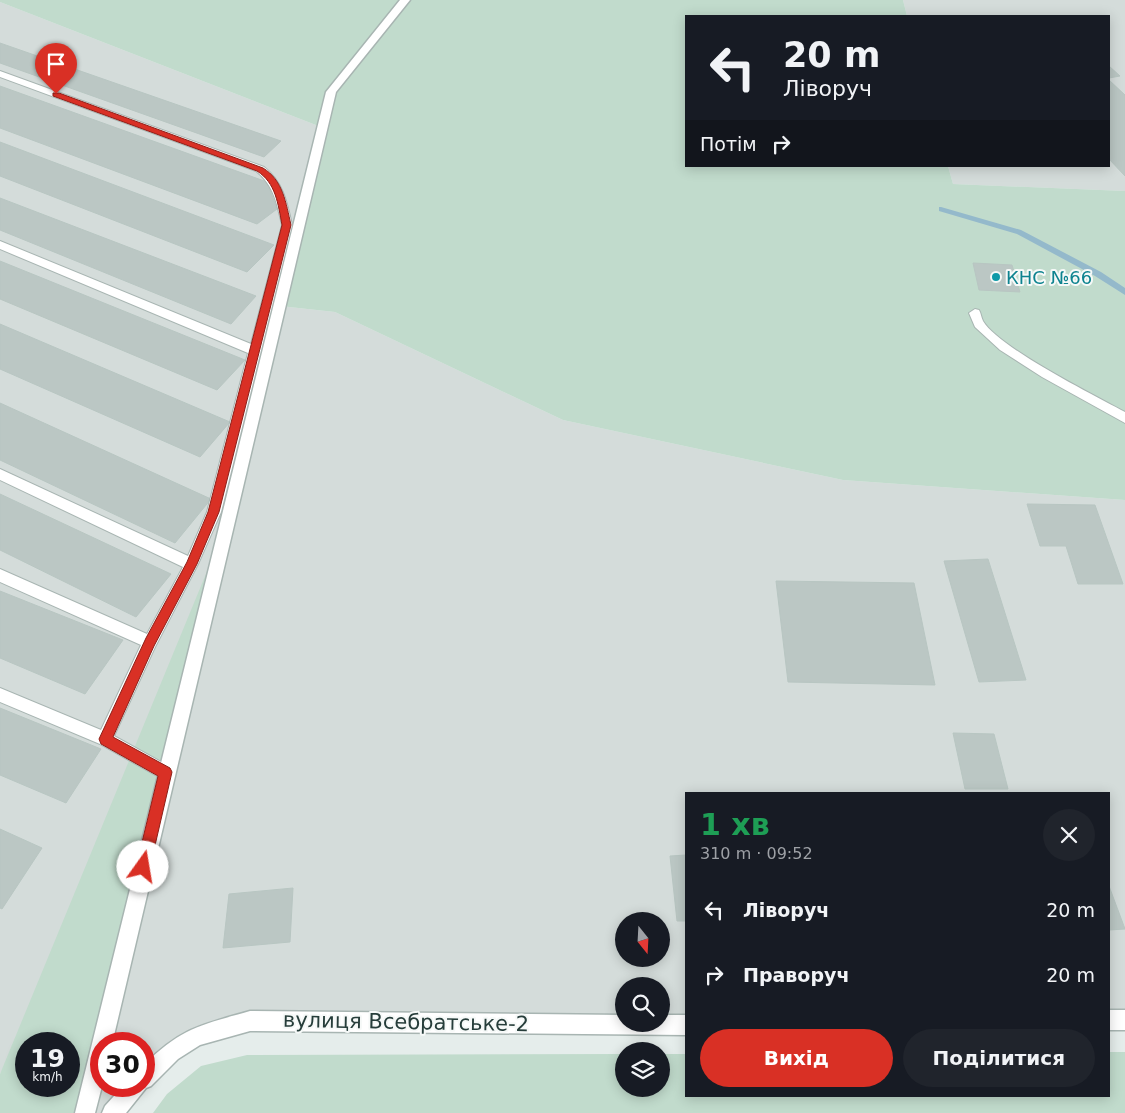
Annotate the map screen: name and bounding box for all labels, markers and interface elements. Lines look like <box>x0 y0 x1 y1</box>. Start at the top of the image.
icon: left <box>700 35 765 100</box>
text: 20 m <box>783 35 880 75</box>
pin <box>35 43 77 94</box>
icon: arrive <box>42 50 70 78</box>
text: Ліворуч <box>783 76 872 101</box>
icon: right <box>767 130 795 158</box>
text: Потім <box>700 133 757 155</box>
place label: КНС №66 <box>1006 267 1092 288</box>
marker: КНС №66 <box>990 271 1002 283</box>
text: 1 хв <box>700 807 770 842</box>
button: close <box>1043 809 1095 861</box>
position arrow <box>116 840 168 892</box>
text: 310 m · 09:52 <box>700 844 813 863</box>
icon: left <box>700 896 728 924</box>
text: Ліворуч <box>743 899 829 921</box>
text: 20 m <box>1046 899 1095 921</box>
north arrow <box>615 912 670 968</box>
map controls <box>615 912 670 1097</box>
icon: right <box>700 961 728 989</box>
text: Праворуч <box>743 964 849 986</box>
text: 20 m <box>1046 964 1095 986</box>
button: search <box>615 977 670 1032</box>
street label: вулиця Всебратське-2 <box>283 1008 529 1036</box>
button: Вихід <box>700 1029 893 1087</box>
button: Поділитися <box>903 1029 1095 1087</box>
speed limit sign: 30 <box>90 1032 155 1097</box>
button: layers <box>615 1042 670 1097</box>
text: 19 <box>30 1044 65 1073</box>
text: km/h <box>32 1070 63 1084</box>

